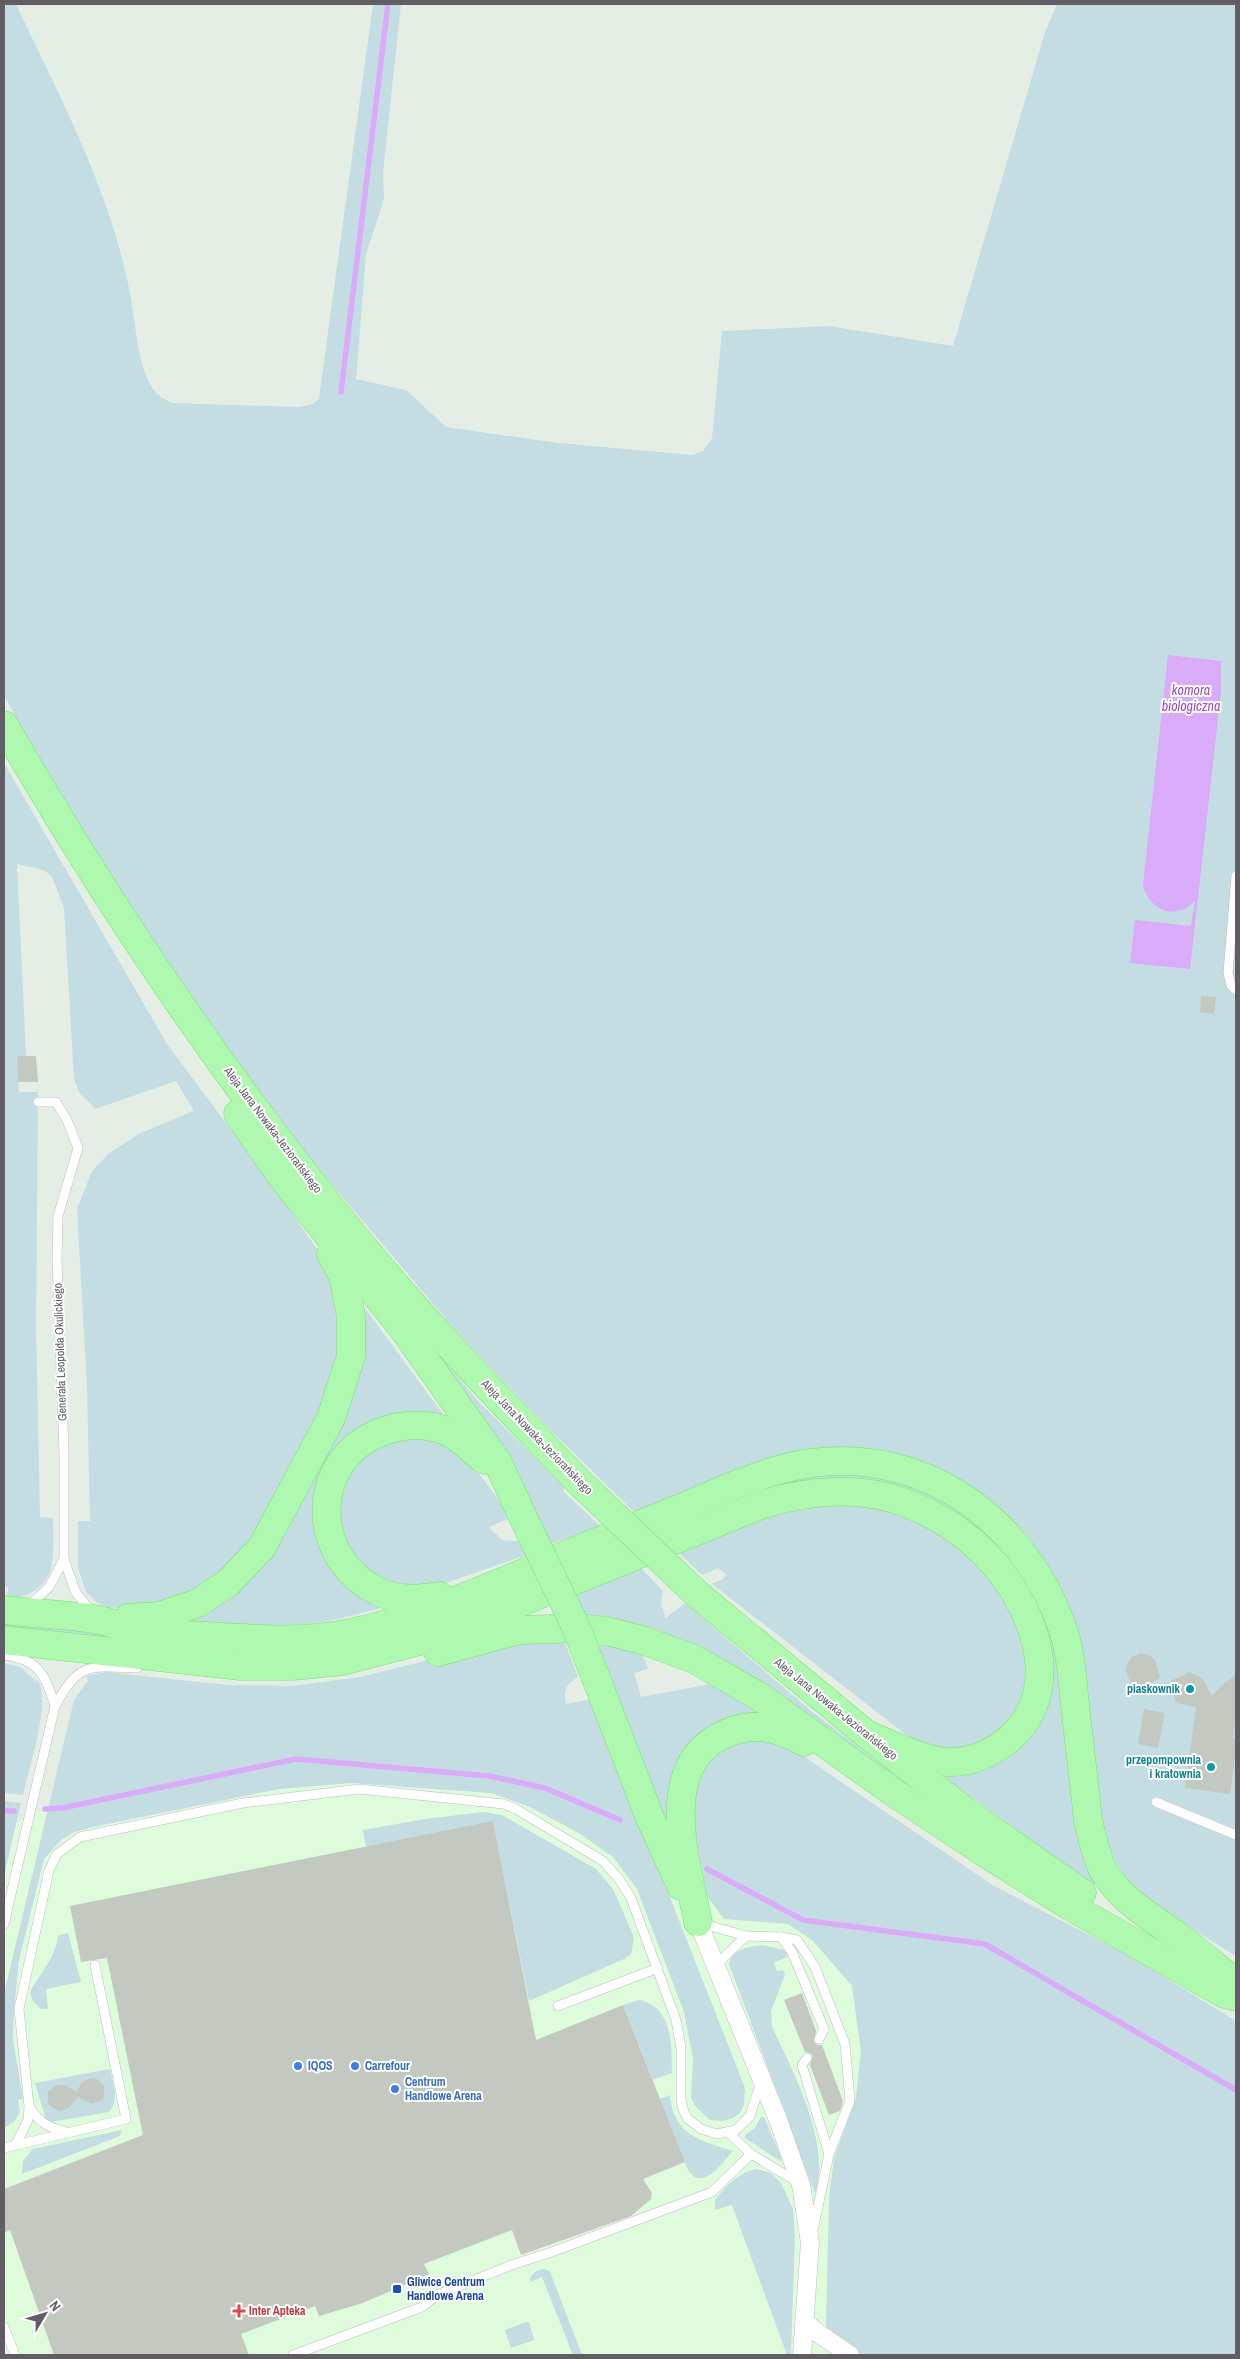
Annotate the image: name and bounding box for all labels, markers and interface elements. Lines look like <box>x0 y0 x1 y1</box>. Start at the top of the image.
water label: komora biologiczna <box>1162 681 1220 715</box>
street label: Aleja Jana Nowaka-Jeziorańskiego <box>220 1063 326 1196</box>
street label: Generała Leopolda Okulickiego <box>50 1283 70 1421</box>
street label: Aleja Jana Nowaka-Jeziorańskiego <box>477 1375 596 1498</box>
street label: Aleja Jana Nowaka-Jeziorańskiego <box>770 1654 901 1764</box>
place label: piaskownik <box>1127 1681 1181 1697</box>
marker: piaskownik <box>1184 1683 1196 1695</box>
place label: przepompownia i kratownia <box>1126 1752 1202 1782</box>
marker: przepompownia i kratownia <box>1205 1761 1217 1773</box>
place label: IQOS <box>308 2058 333 2074</box>
place label: Carrefour <box>365 2058 410 2074</box>
marker: IQOS <box>292 2060 304 2072</box>
marker: Carrefour <box>349 2060 361 2072</box>
place label: Centrum Handlowe Arena <box>405 2074 482 2104</box>
marker: Centrum Handlowe Arena <box>389 2083 401 2095</box>
place label: Gliwice Centrum Handlowe Arena <box>407 2274 485 2304</box>
marker: Gliwice Centrum Handlowe Arena <box>391 2283 403 2295</box>
north arrow <box>20 2289 70 2339</box>
text: N <box>46 2297 65 2315</box>
place label: Inter Apteka <box>249 2303 306 2319</box>
marker: Inter Apteka <box>233 2305 245 2317</box>

